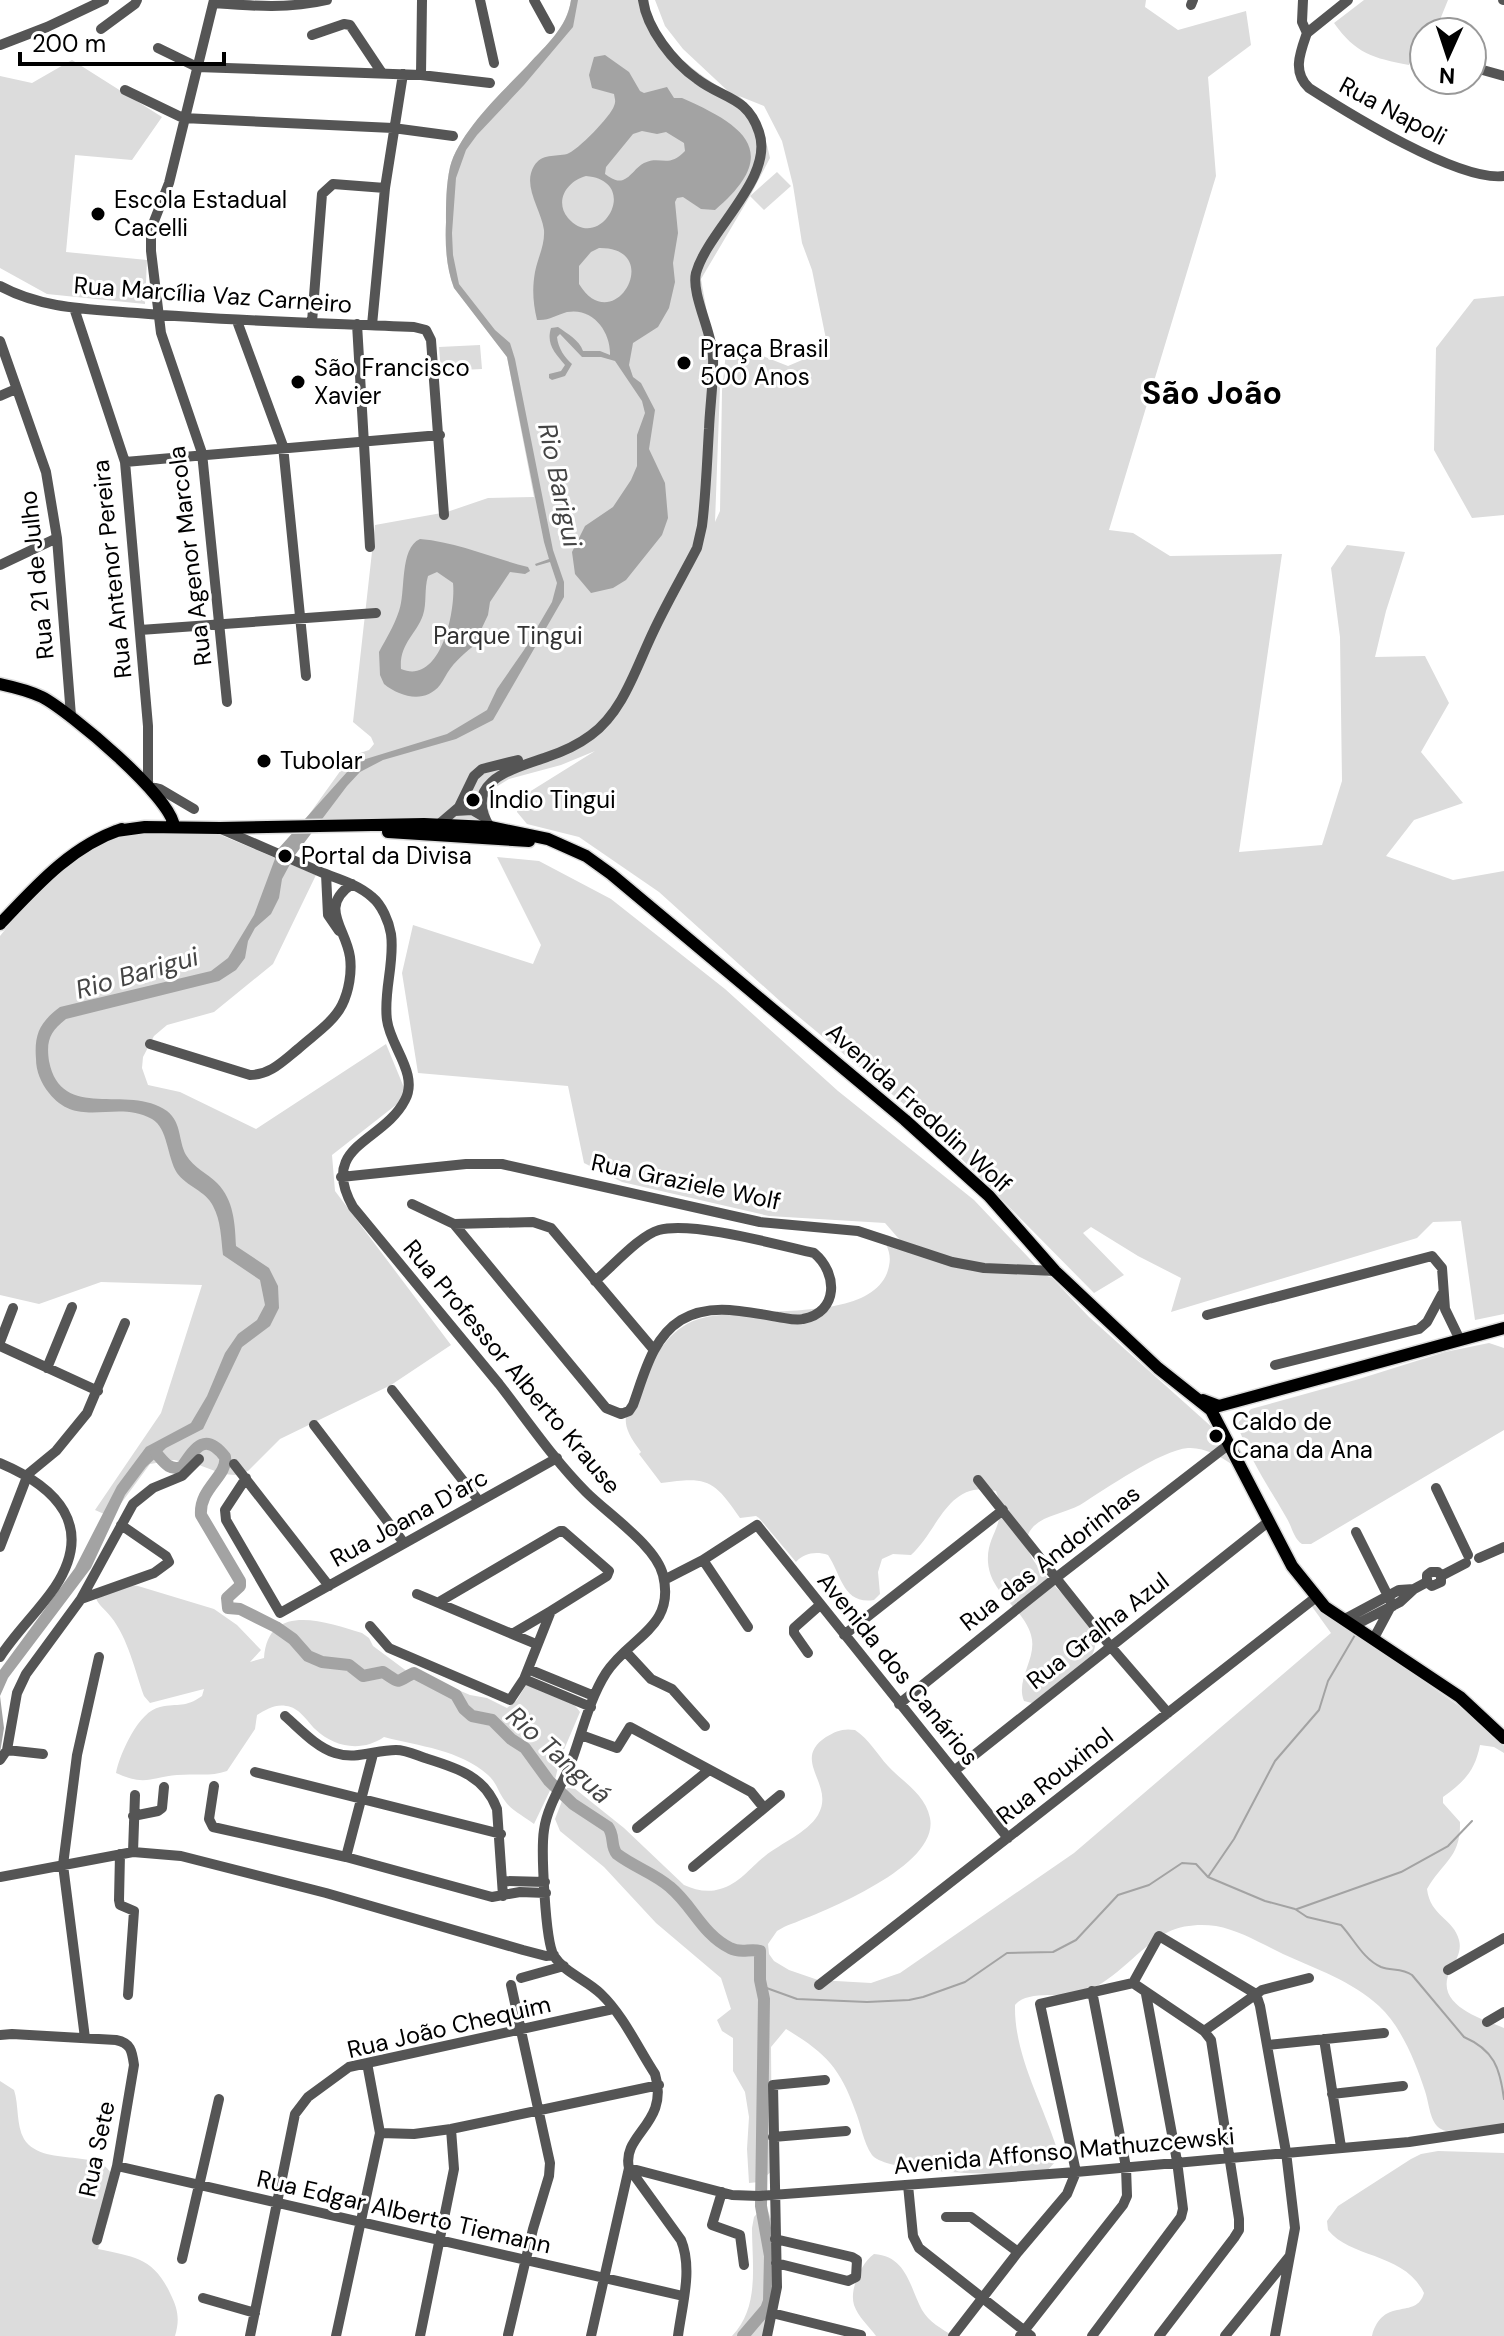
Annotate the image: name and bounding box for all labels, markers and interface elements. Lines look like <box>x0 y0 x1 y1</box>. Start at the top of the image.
scale bar <box>20 16 224 66</box>
north arrow <box>1408 16 1488 96</box>
text: 200 m <box>32 28 106 59</box>
street label: Rua Napoli <box>1334 71 1452 151</box>
place label: Escola Estadual Cacelli <box>114 184 287 243</box>
marker: Escola Estadual Cacelli <box>89 205 107 223</box>
street label: Rua Marcília Vaz Carneiro <box>73 269 353 320</box>
place label: Praça Brasil 500 Anos <box>700 333 829 392</box>
place label: São Francisco Xavier <box>314 352 470 411</box>
marker: Praça Brasil 500 Anos <box>675 354 693 372</box>
district label: São João <box>1142 372 1282 414</box>
marker: São Francisco Xavier <box>289 373 307 391</box>
water label: Rio Barigui <box>530 420 590 551</box>
street label: Rua Agenor Marcola <box>161 444 218 668</box>
street label: Rua Antenor Pereira <box>85 458 138 680</box>
street label: Rua 21 de Julho <box>12 489 61 661</box>
park label: Parque Tingui <box>433 620 583 651</box>
place label: Tubolar <box>280 745 363 776</box>
marker: Tubolar <box>255 752 273 770</box>
place label: Índio Tingui <box>489 784 616 815</box>
marker: Índio Tingui <box>464 791 482 809</box>
place label: Portal da Divisa <box>301 840 472 871</box>
marker: Portal da Divisa <box>276 847 294 865</box>
water label: Rio Barigui <box>72 939 203 1007</box>
street label: Avenida Fredolin Wolf <box>820 1016 1019 1199</box>
street label: Rua Graziele Wolf <box>588 1146 784 1217</box>
street label: Rua Professor Alberto Krause <box>397 1233 628 1500</box>
place label: Caldo de Cana da Ana <box>1232 1406 1373 1465</box>
marker: Caldo de Cana da Ana <box>1207 1427 1225 1445</box>
street label: Rua Joana D'arc <box>324 1461 493 1574</box>
street label: Rua das Andorinhas <box>953 1478 1146 1638</box>
street label: Rua Gralha Azul <box>1020 1565 1175 1696</box>
street label: Avenida dos Canários <box>811 1566 986 1772</box>
water label: Rio Tanguá <box>499 1699 619 1811</box>
street label: Rua Rouxinol <box>990 1720 1119 1831</box>
street label: Rua João Chequim <box>344 1988 554 2065</box>
street label: Rua Sete <box>71 2098 122 2200</box>
street label: Avenida Affonso Mathuzcewski <box>892 2120 1236 2181</box>
street label: Rua Edgar Alberto Tiemann <box>254 2163 554 2260</box>

